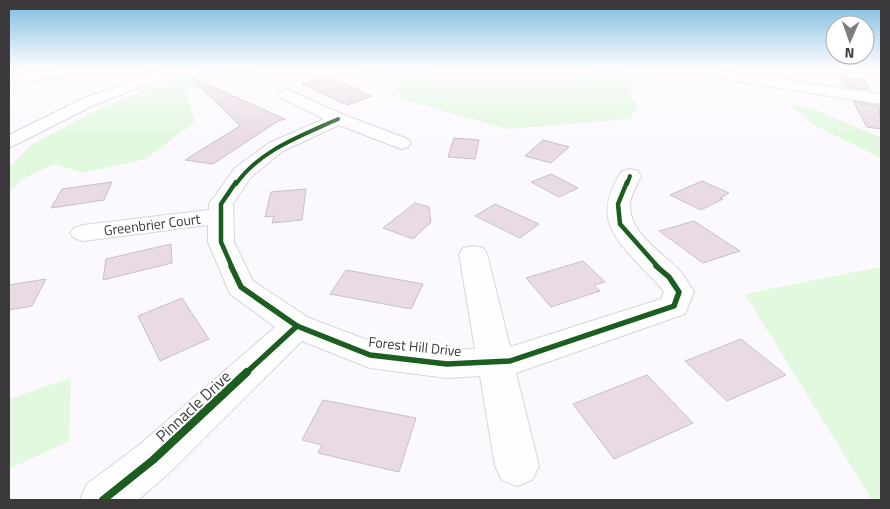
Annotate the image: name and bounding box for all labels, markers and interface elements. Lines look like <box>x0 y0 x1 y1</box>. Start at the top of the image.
north arrow <box>825 15 875 65</box>
text: N <box>844 43 855 64</box>
street label: Greenbrier Court <box>102 208 202 240</box>
street label: Forest Hill Drive <box>367 331 463 361</box>
street label: Pinnacle Drive <box>150 365 236 447</box>

